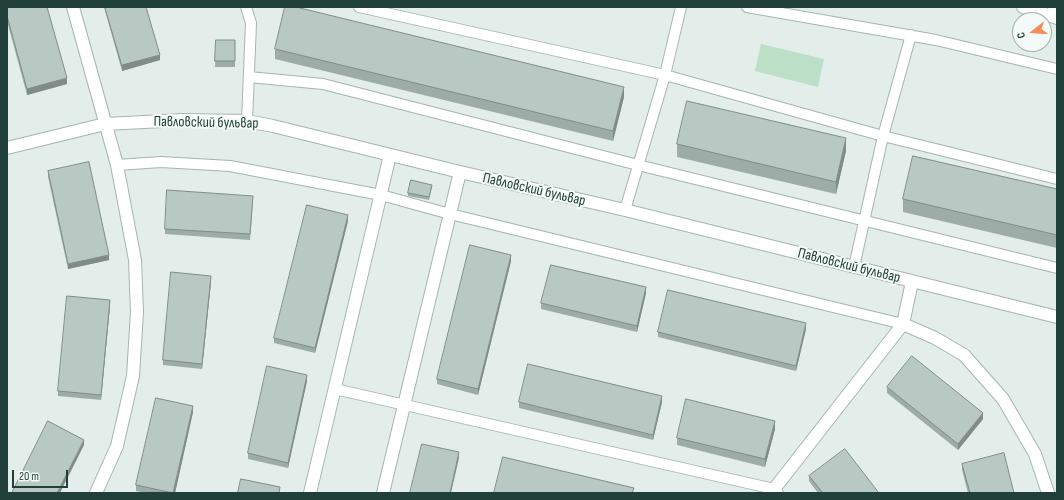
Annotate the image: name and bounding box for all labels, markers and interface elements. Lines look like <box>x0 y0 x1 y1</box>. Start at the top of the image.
north arrow <box>1012 12 1052 52</box>
text: С <box>1014 31 1028 40</box>
street label: Павловский бульвар <box>153 113 259 133</box>
street label: Павловский бульвар <box>481 169 587 211</box>
street label: Павловский бульвар <box>796 245 902 287</box>
scale bar <box>14 462 70 488</box>
text: 20 m <box>19 469 39 484</box>

